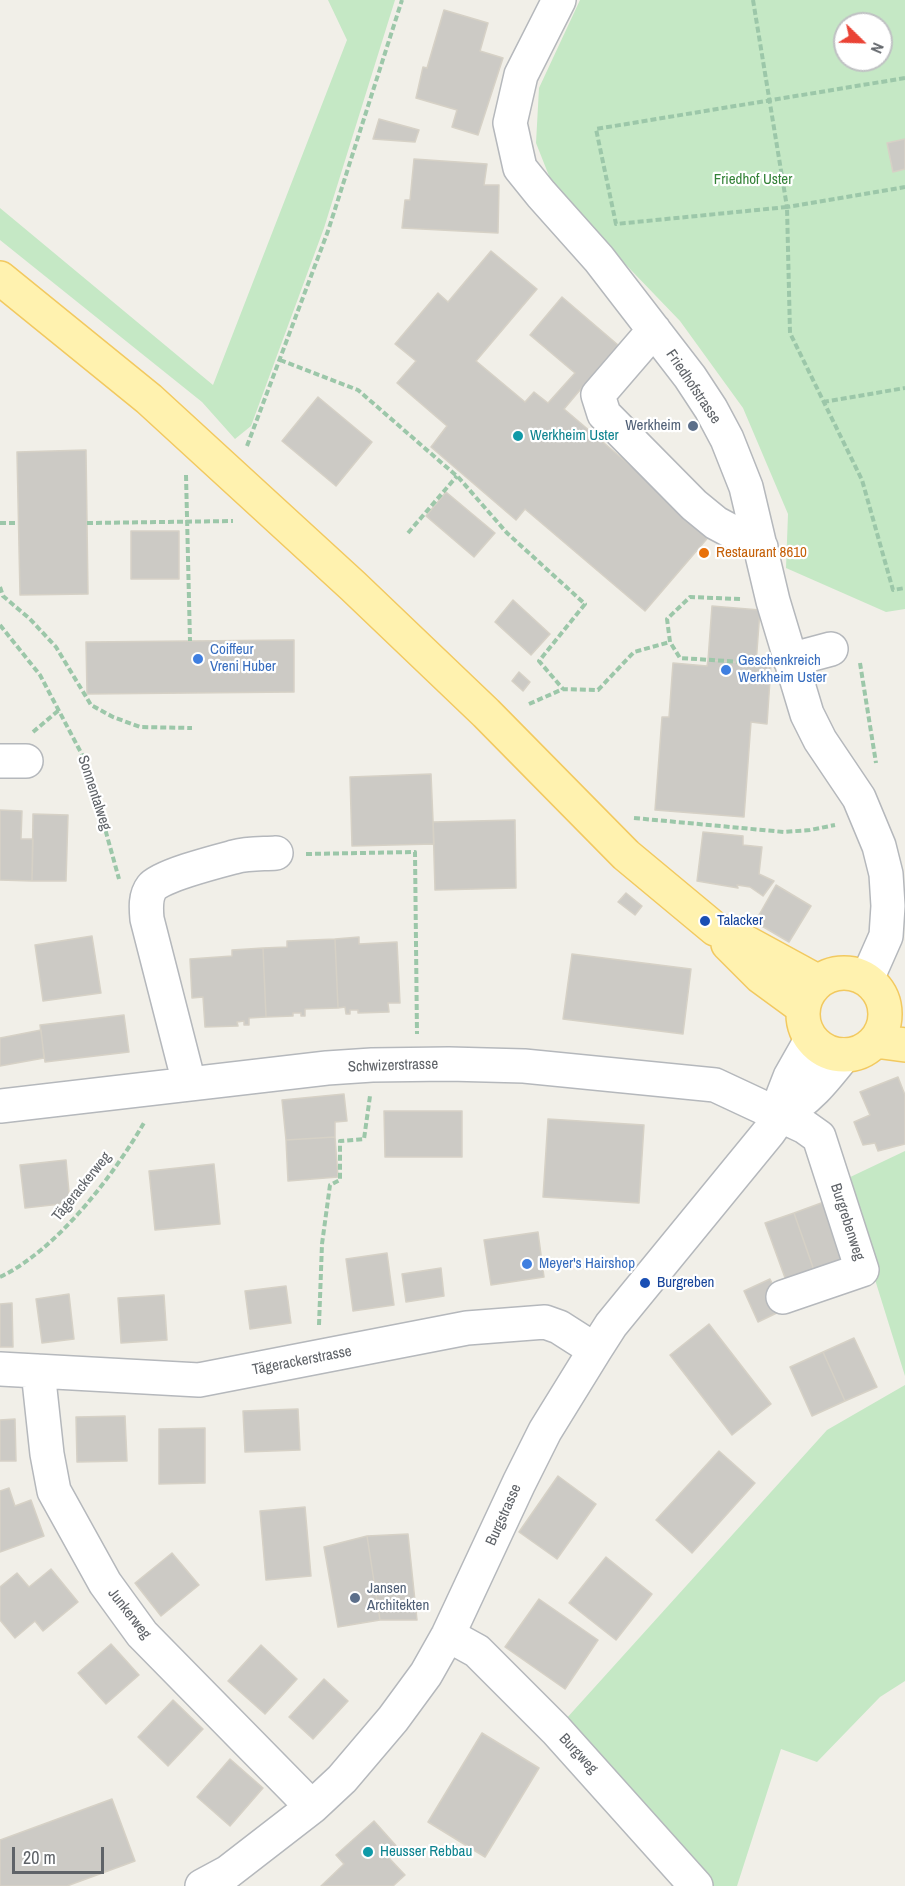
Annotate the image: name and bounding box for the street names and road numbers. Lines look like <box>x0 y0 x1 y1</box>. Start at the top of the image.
street label: Friedhofstrasse <box>662 347 724 427</box>
street label: Sonnentalweg <box>73 753 115 833</box>
street label: Schwizerstrasse <box>348 1055 438 1077</box>
street label: Tägerackerweg <box>49 1149 115 1225</box>
street label: Burgrebenweg <box>826 1181 868 1263</box>
street label: Tägerackerstrasse <box>251 1343 353 1379</box>
street label: Burgstrasse <box>482 1481 526 1549</box>
street label: Junkerweg <box>104 1585 154 1643</box>
street label: Burgweg <box>555 1730 601 1778</box>

